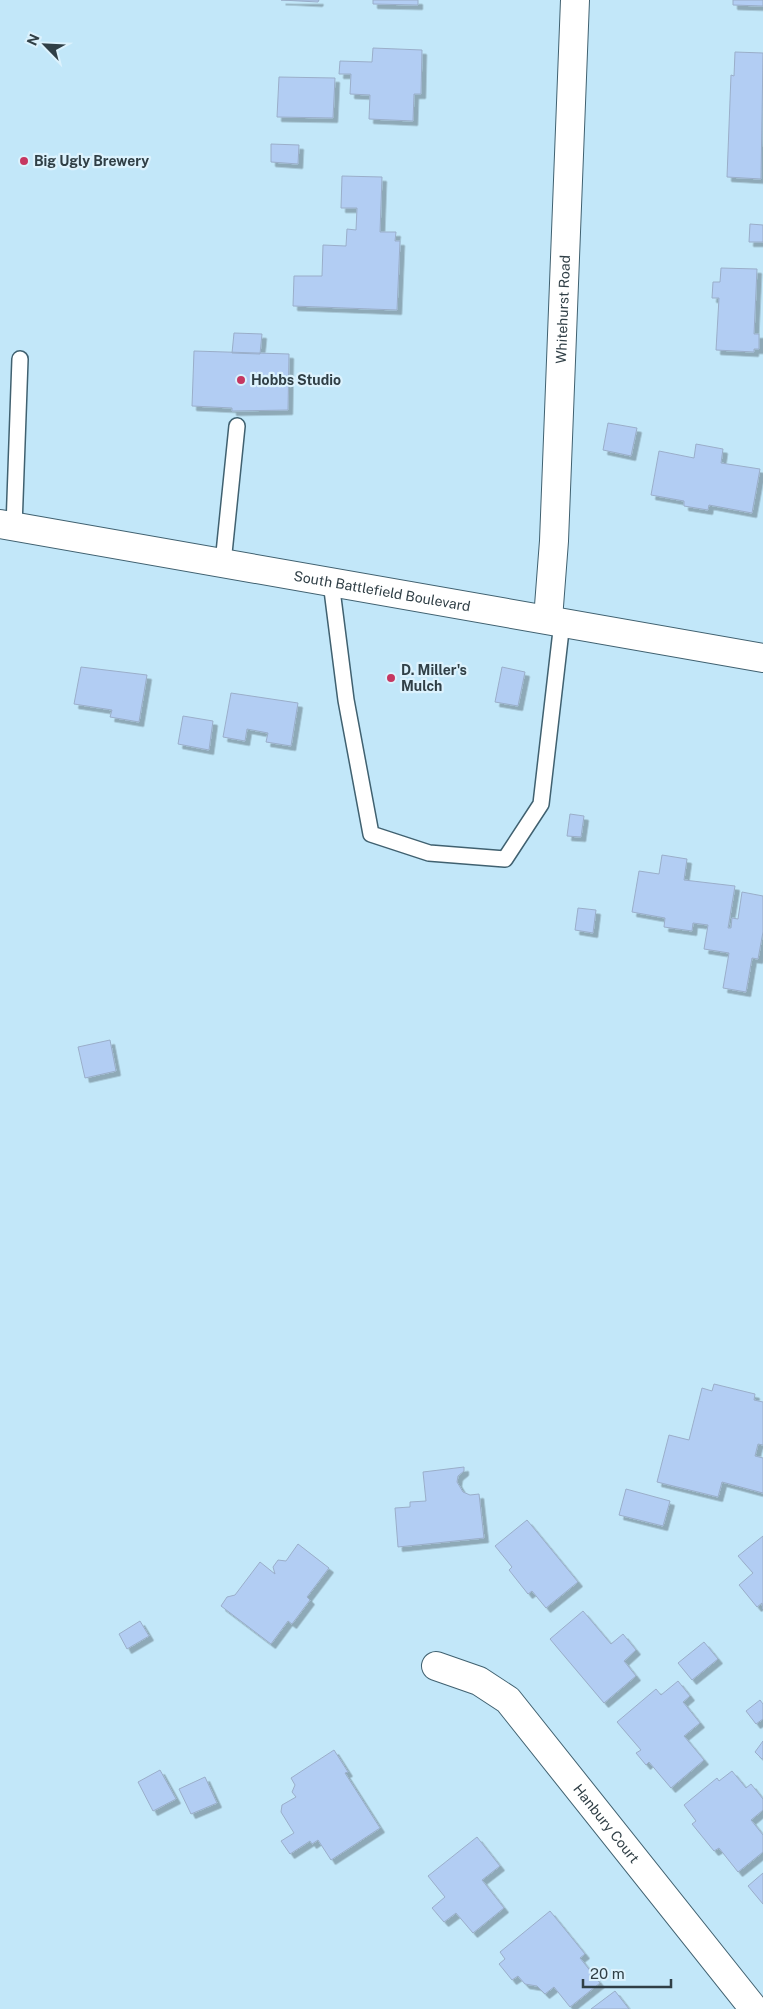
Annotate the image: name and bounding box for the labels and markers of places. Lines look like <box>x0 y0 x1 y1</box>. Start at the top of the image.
place label: Big Ugly Brewery <box>34 153 149 169</box>
marker: Big Ugly Brewery <box>18 155 30 167</box>
place label: Hobbs Studio <box>251 372 341 388</box>
marker: Hobbs Studio <box>235 374 247 386</box>
place label: D. Miller's Mulch <box>401 662 467 694</box>
marker: D. Miller's Mulch <box>385 672 397 684</box>

